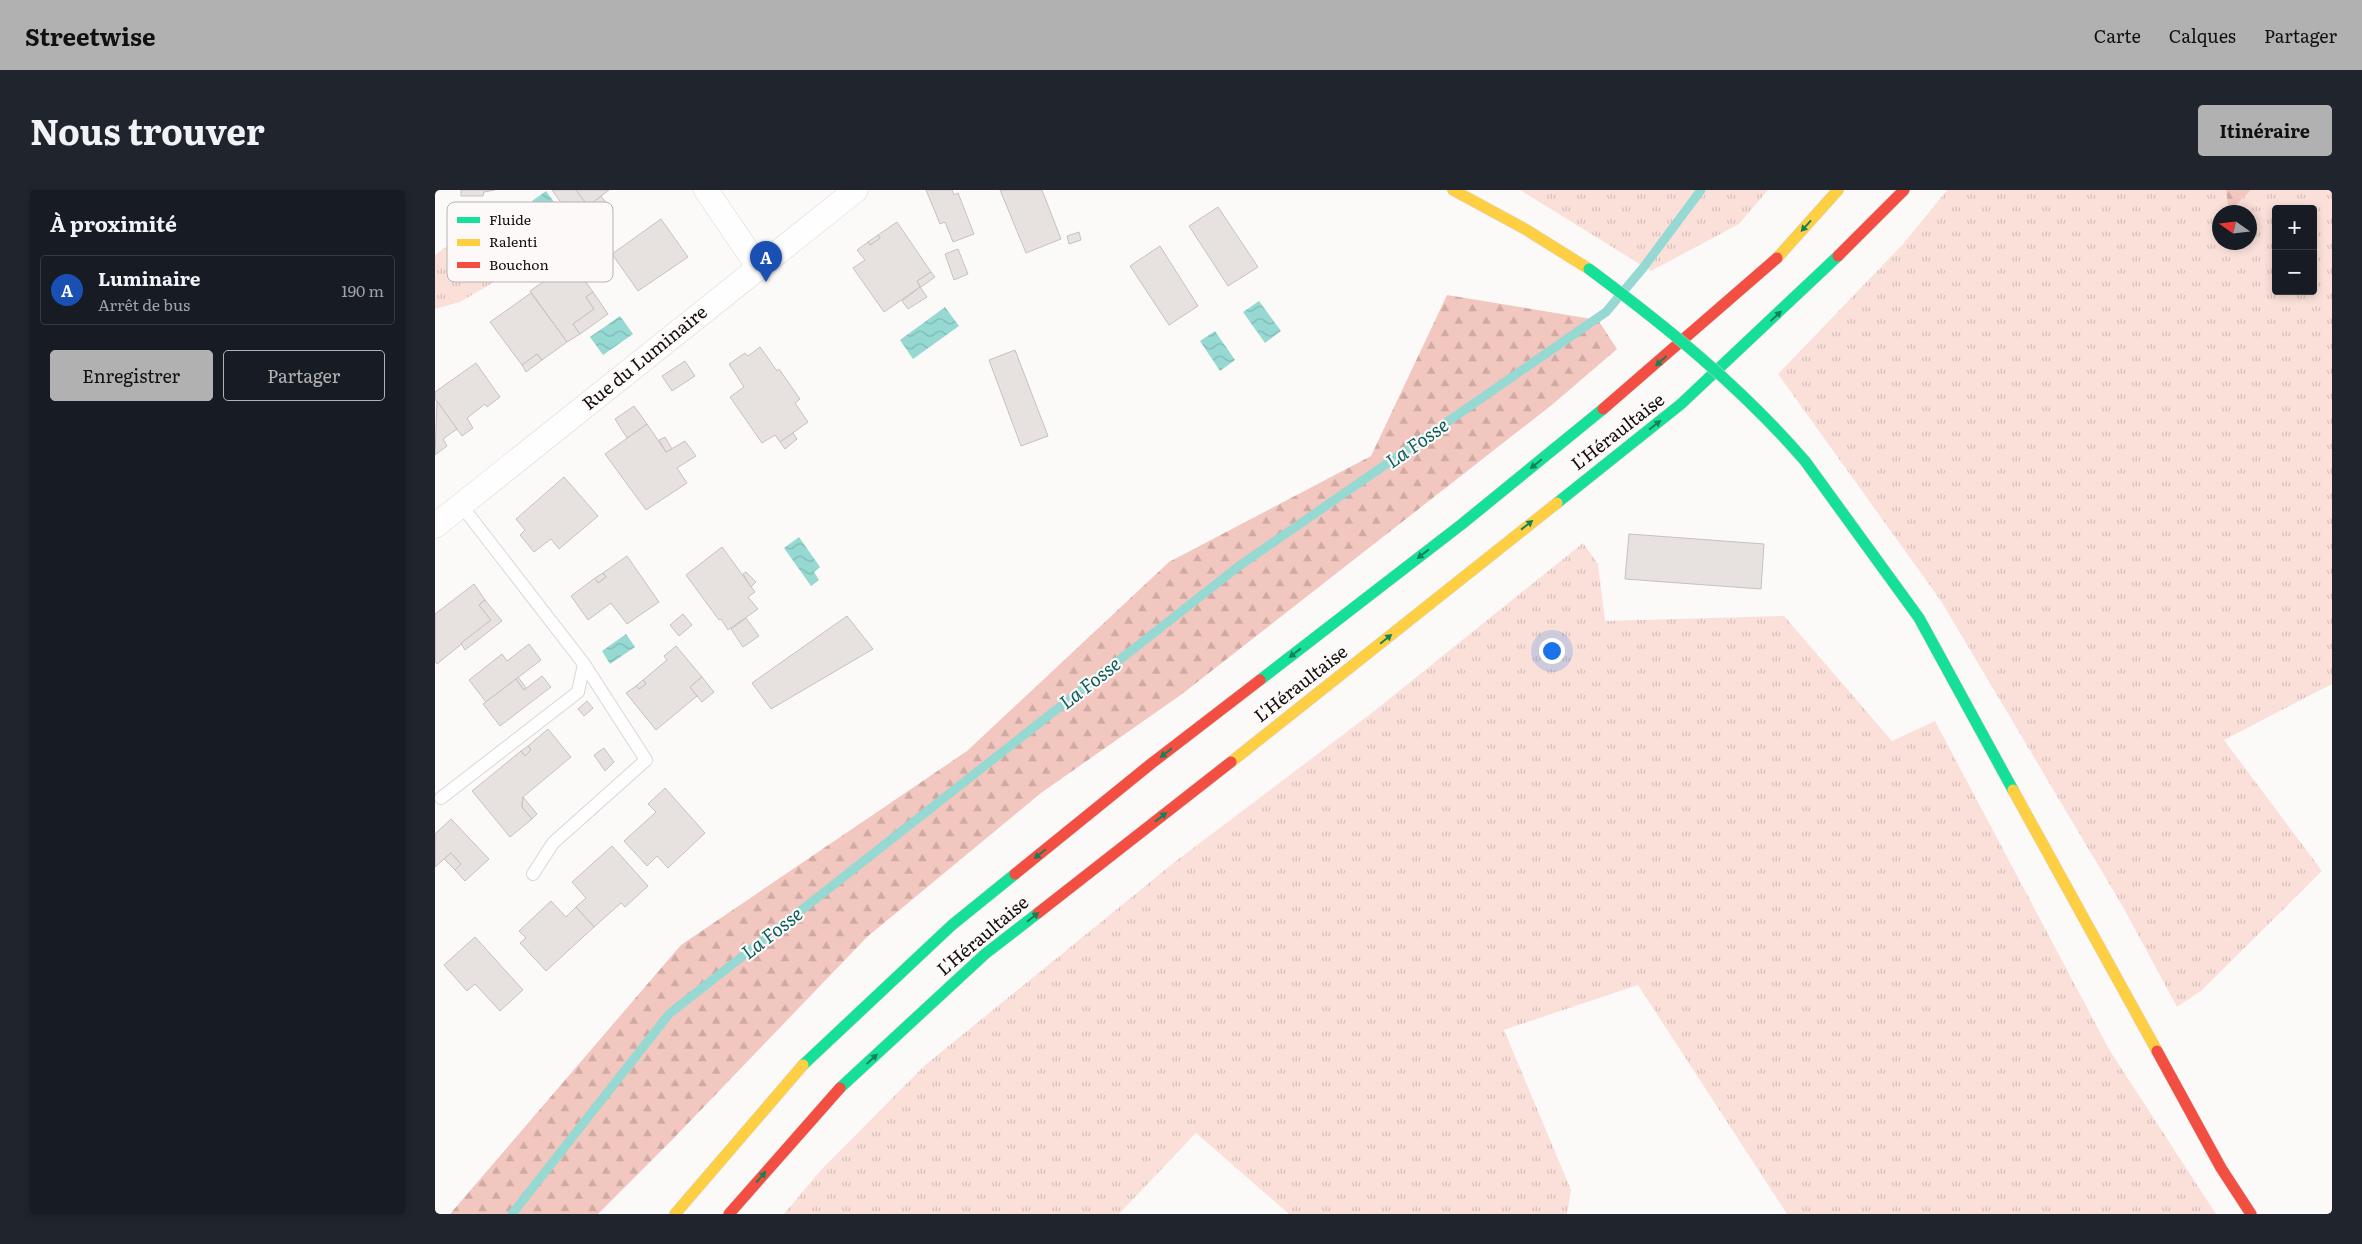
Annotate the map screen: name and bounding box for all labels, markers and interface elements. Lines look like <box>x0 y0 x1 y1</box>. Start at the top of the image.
text: Streetwise <box>25 18 155 53</box>
text: Carte <box>2094 22 2141 49</box>
text: Calques <box>2169 22 2236 49</box>
text: Partager <box>2264 22 2337 49</box>
text: Nous trouver <box>30 104 265 156</box>
button: Itinéraire <box>2198 105 2332 156</box>
legend <box>447 202 613 282</box>
north arrow <box>2212 205 2257 250</box>
map controls <box>2272 205 2317 295</box>
button: + <box>2272 205 2317 250</box>
text: À proximité <box>50 207 177 238</box>
text: Fluide <box>489 209 531 229</box>
one-way arrow <box>1800 220 1811 233</box>
text: Ralenti <box>489 231 538 251</box>
pin: A <box>750 241 782 282</box>
button: − <box>2272 250 2317 295</box>
text: Bouchon <box>489 254 549 274</box>
text: Luminaire <box>98 264 201 292</box>
text: A <box>61 278 73 302</box>
text: 190 m <box>341 278 384 302</box>
text: Arrêt de bus <box>98 292 190 316</box>
street label: Rue du Luminaire <box>576 298 712 416</box>
one-way arrow <box>1770 310 1782 322</box>
button: Enregistrer <box>50 350 213 401</box>
button: Partager <box>223 350 385 401</box>
one-way arrow <box>1655 355 1668 366</box>
street label: L'Héraultaise <box>1564 386 1670 476</box>
water label: La Fosse <box>1379 410 1454 474</box>
one-way arrow <box>1648 419 1661 430</box>
one-way arrow <box>1530 458 1542 469</box>
one-way arrow <box>1521 520 1534 531</box>
one-way arrow <box>1417 548 1430 559</box>
one-way arrow <box>1379 634 1392 645</box>
street label: L'Héraultaise <box>1247 638 1353 728</box>
your location <box>1539 638 1565 664</box>
one-way arrow <box>1289 648 1302 659</box>
water label: La Fosse <box>1053 649 1126 715</box>
one-way arrow <box>1160 747 1173 758</box>
one-way arrow <box>1154 811 1167 822</box>
one-way arrow <box>1033 849 1046 860</box>
street label: L'Héraultaise <box>930 888 1034 981</box>
water label: La Fosse <box>735 899 808 965</box>
one-way arrow <box>1026 911 1039 922</box>
one-way arrow <box>865 1053 877 1065</box>
one-way arrow <box>755 1171 766 1184</box>

